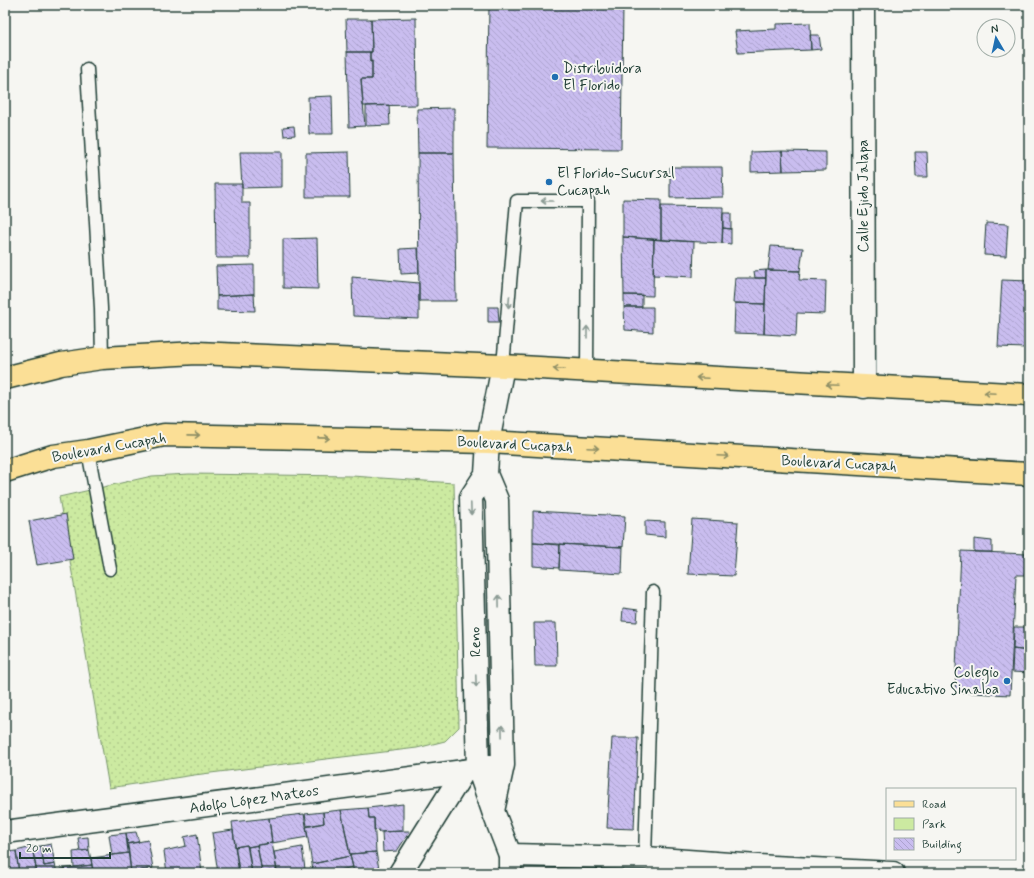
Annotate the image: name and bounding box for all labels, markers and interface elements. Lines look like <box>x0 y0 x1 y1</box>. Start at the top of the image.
north arrow <box>976 18 1016 58</box>
text: N <box>990 22 999 37</box>
place label: Distribuidora El Florido <box>563 59 642 96</box>
marker: Distribuidora El Florido <box>550 72 560 82</box>
street label: Calle Ejido Jalapa <box>854 139 874 253</box>
place label: El Florido-Sucursal Cucapah <box>557 164 675 201</box>
marker: El Florido-Sucursal Cucapah <box>544 177 554 187</box>
one-way arrow <box>541 197 554 205</box>
one-way arrow <box>505 295 512 308</box>
one-way arrow <box>583 326 591 339</box>
one-way arrow <box>553 366 566 373</box>
one-way arrow <box>696 374 709 381</box>
one-way arrow <box>826 381 839 389</box>
one-way arrow <box>984 390 997 397</box>
street label: Boulevard Cucapah <box>51 428 168 468</box>
one-way arrow <box>187 431 200 439</box>
street label: Boulevard Cucapah <box>457 432 573 458</box>
one-way arrow <box>317 435 330 442</box>
one-way arrow <box>586 445 599 452</box>
street label: Boulevard Cucapah <box>781 451 897 477</box>
one-way arrow <box>716 452 729 459</box>
one-way arrow <box>468 502 475 515</box>
one-way arrow <box>495 595 503 608</box>
street label: Reno <box>465 627 487 657</box>
place label: Colegio Educativo Sinaloa <box>887 663 999 700</box>
one-way arrow <box>472 674 480 687</box>
marker: Colegio Educativo Sinaloa <box>1002 676 1012 686</box>
one-way arrow <box>498 725 506 738</box>
street label: Adolfo López Mateos <box>188 781 321 821</box>
legend <box>886 788 1016 860</box>
text: Road <box>922 797 946 813</box>
text: Park <box>922 817 946 833</box>
scale bar <box>20 834 110 860</box>
text: Building <box>922 837 962 854</box>
text: 20 m <box>26 841 52 857</box>

